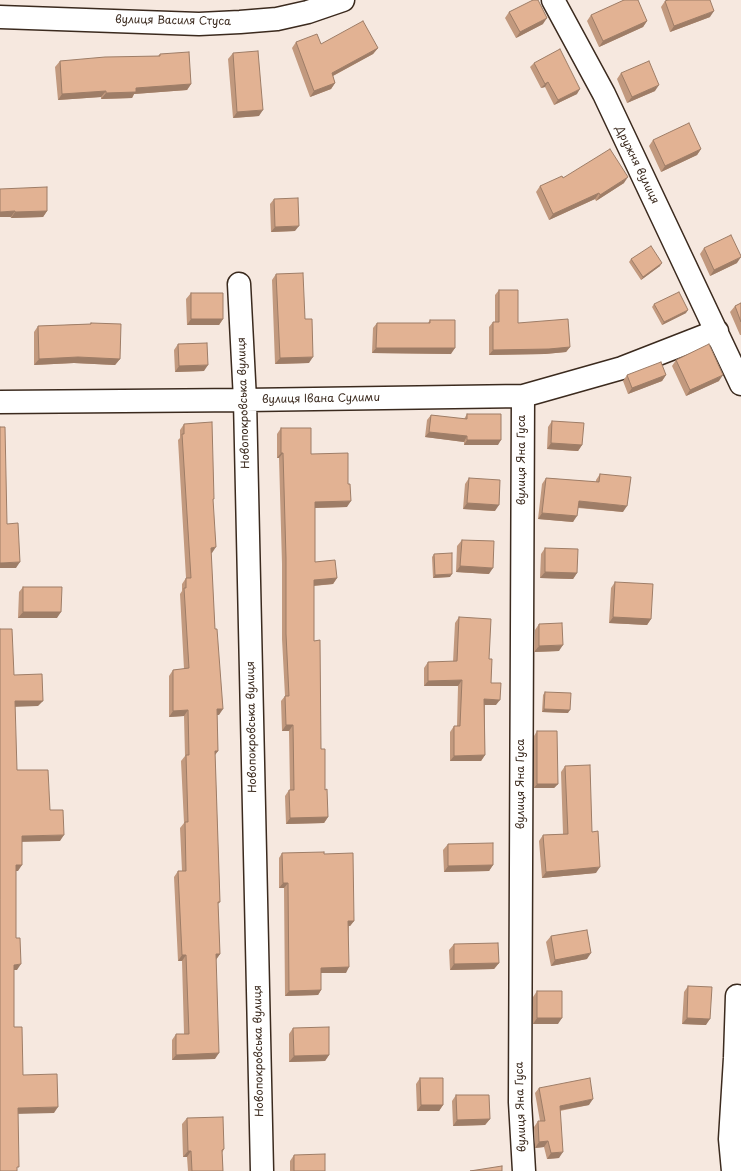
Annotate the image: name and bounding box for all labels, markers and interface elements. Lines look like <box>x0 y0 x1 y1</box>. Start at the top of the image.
street label: вулиця Василя Стуса <box>115 13 231 29</box>
street label: Дружня вулиця <box>612 124 662 206</box>
street label: Новопокровська вулиця <box>235 337 253 469</box>
street label: вулиця Івана Сулими <box>262 391 380 407</box>
street label: вулиця Яна Гуса <box>515 415 529 505</box>
street label: Новопокровська вулиця <box>244 661 260 793</box>
street label: вулиця Яна Гуса <box>514 739 528 829</box>
street label: Новопокровська вулиця <box>251 985 267 1117</box>
street label: вулиця Яна Гуса <box>513 1062 529 1152</box>

